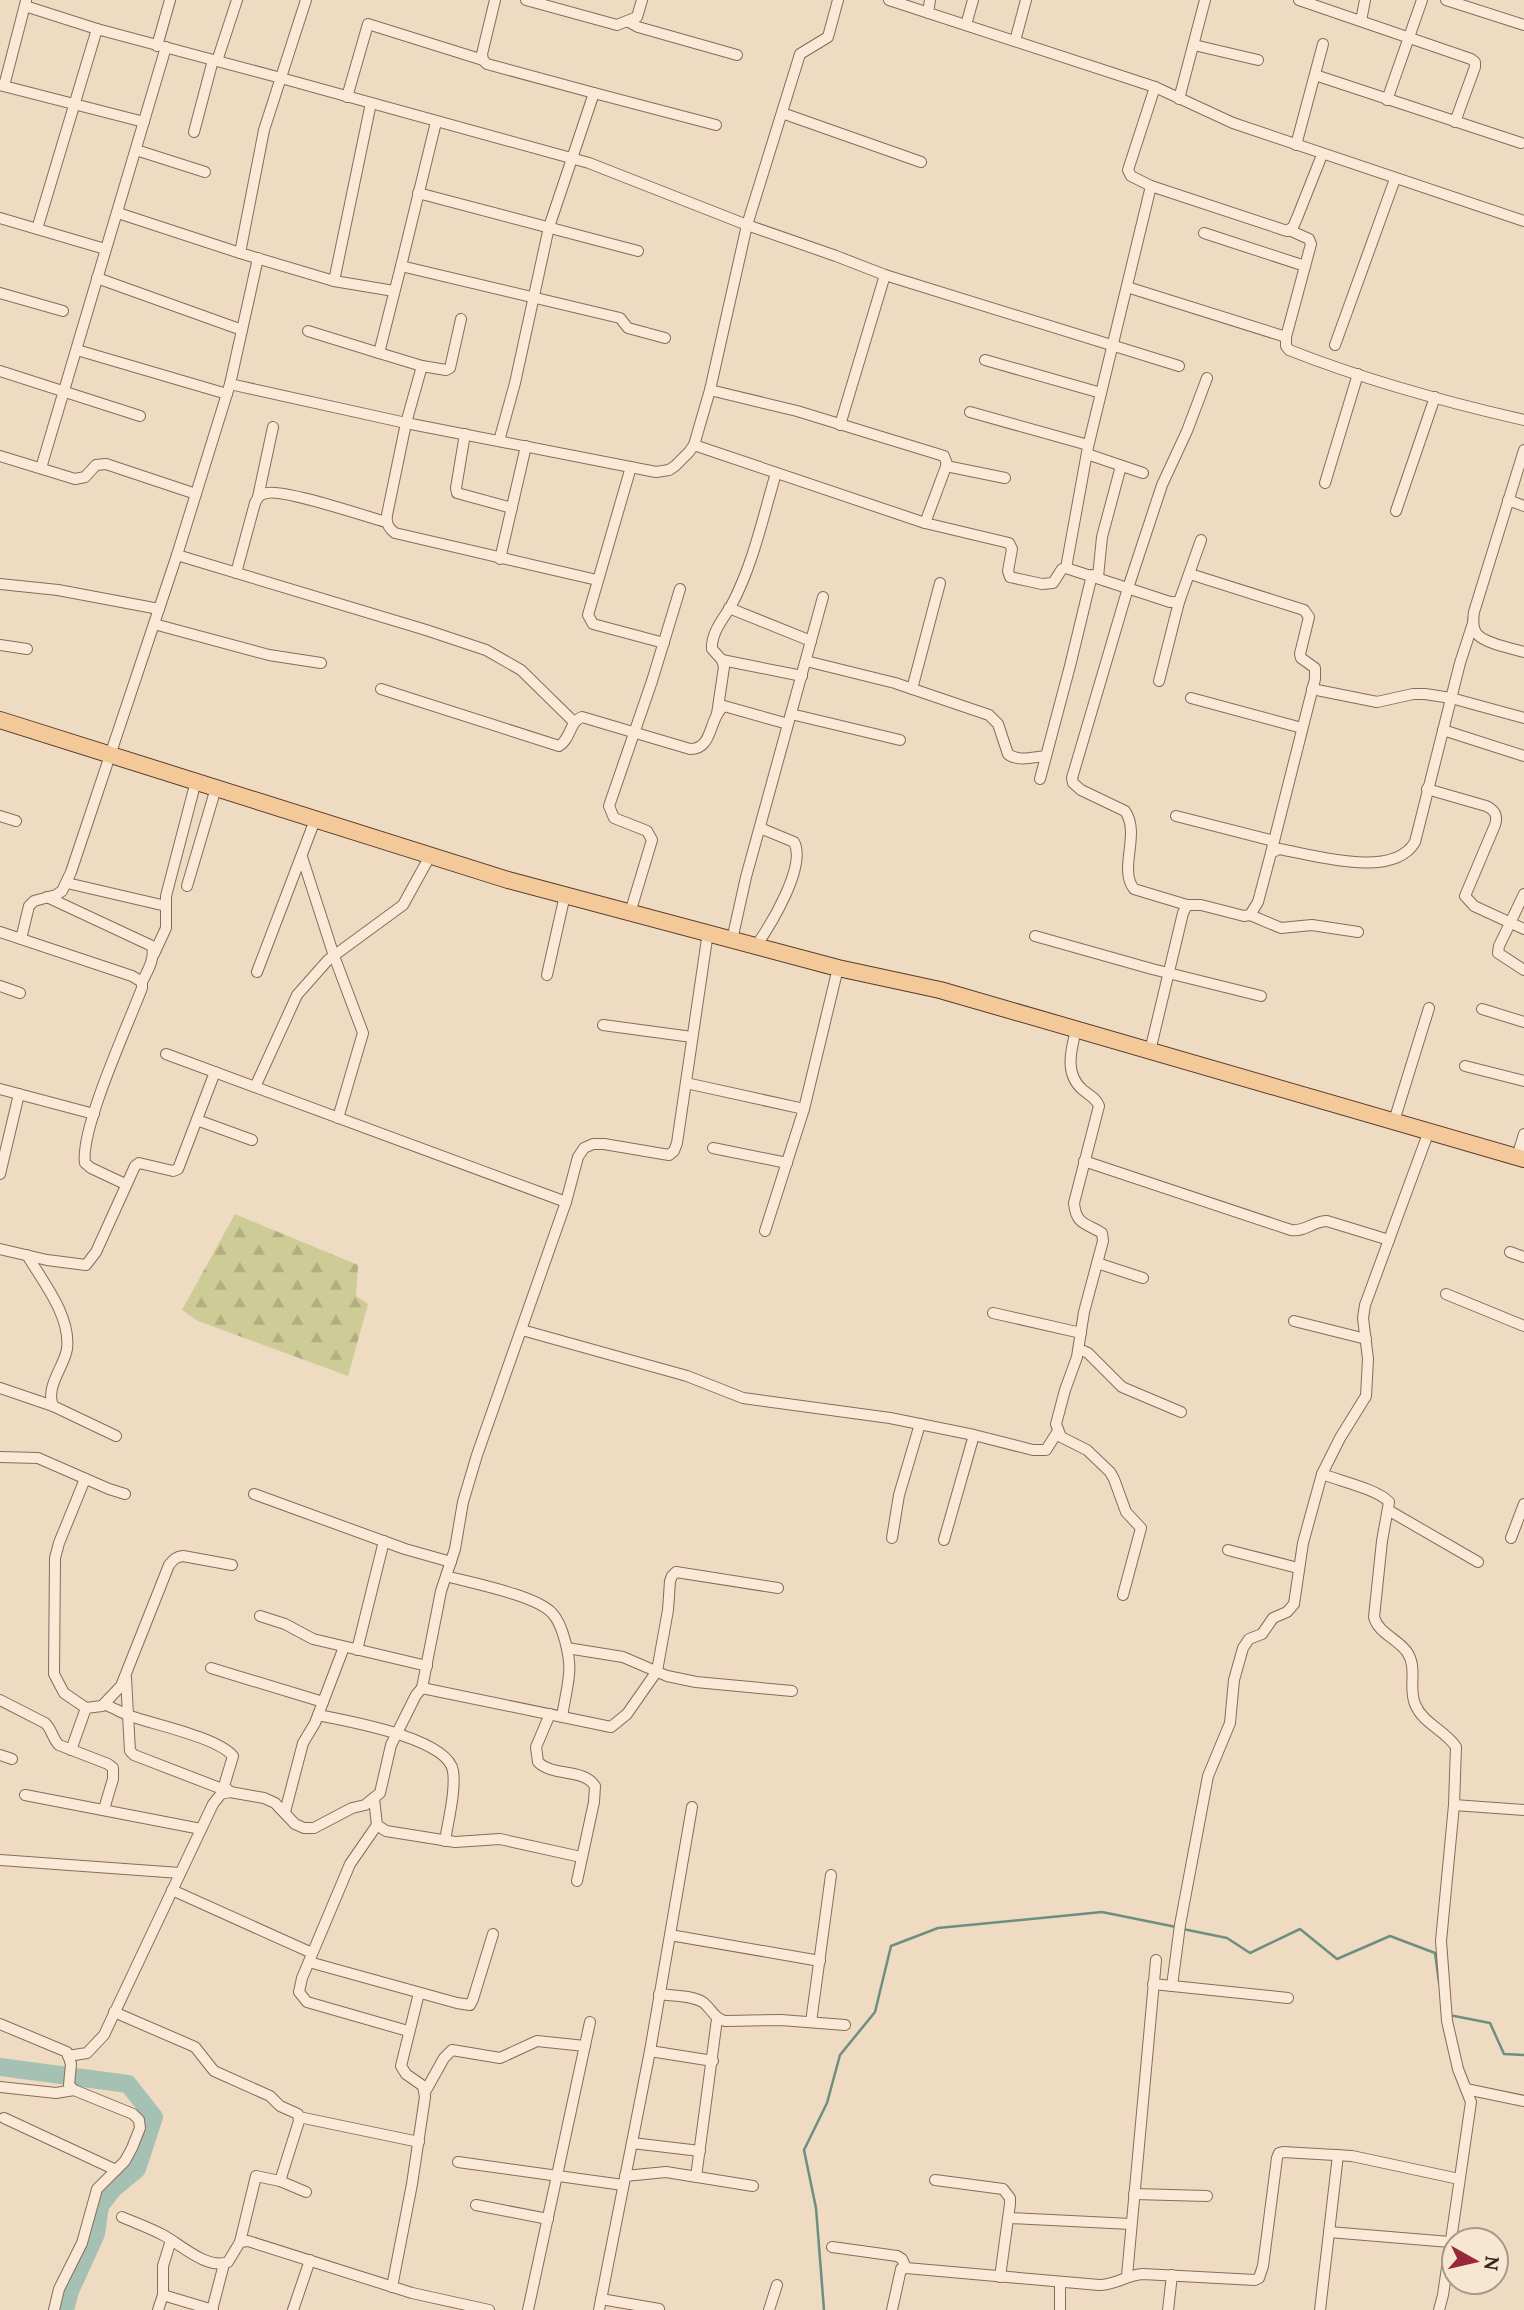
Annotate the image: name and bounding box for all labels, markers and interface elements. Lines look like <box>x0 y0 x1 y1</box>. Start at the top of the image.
north arrow <box>1440 2226 1510 2296</box>
text: N <box>1479 2254 1505 2273</box>

